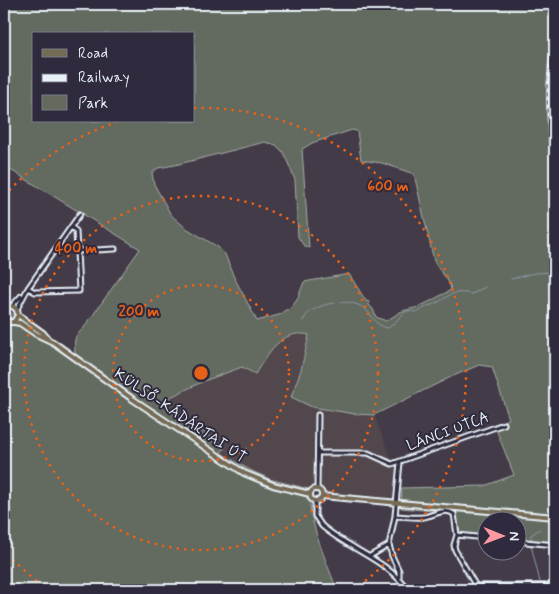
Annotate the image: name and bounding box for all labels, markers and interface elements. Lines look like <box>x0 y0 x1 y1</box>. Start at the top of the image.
legend <box>32 32 195 122</box>
text: Road <box>78 44 108 64</box>
text: Railway <box>78 68 130 88</box>
text: Park <box>78 94 108 114</box>
text: 600 m <box>367 177 409 197</box>
text: 400 m <box>55 239 97 259</box>
text: 200 m <box>119 302 160 322</box>
street label: KÜLSŐ-KÁDÁRTAI ÚT <box>110 363 251 468</box>
centre of rings <box>192 364 210 382</box>
street label: LÁNCI UTCA <box>404 407 492 456</box>
north arrow <box>476 512 526 562</box>
text: N <box>505 531 523 541</box>

